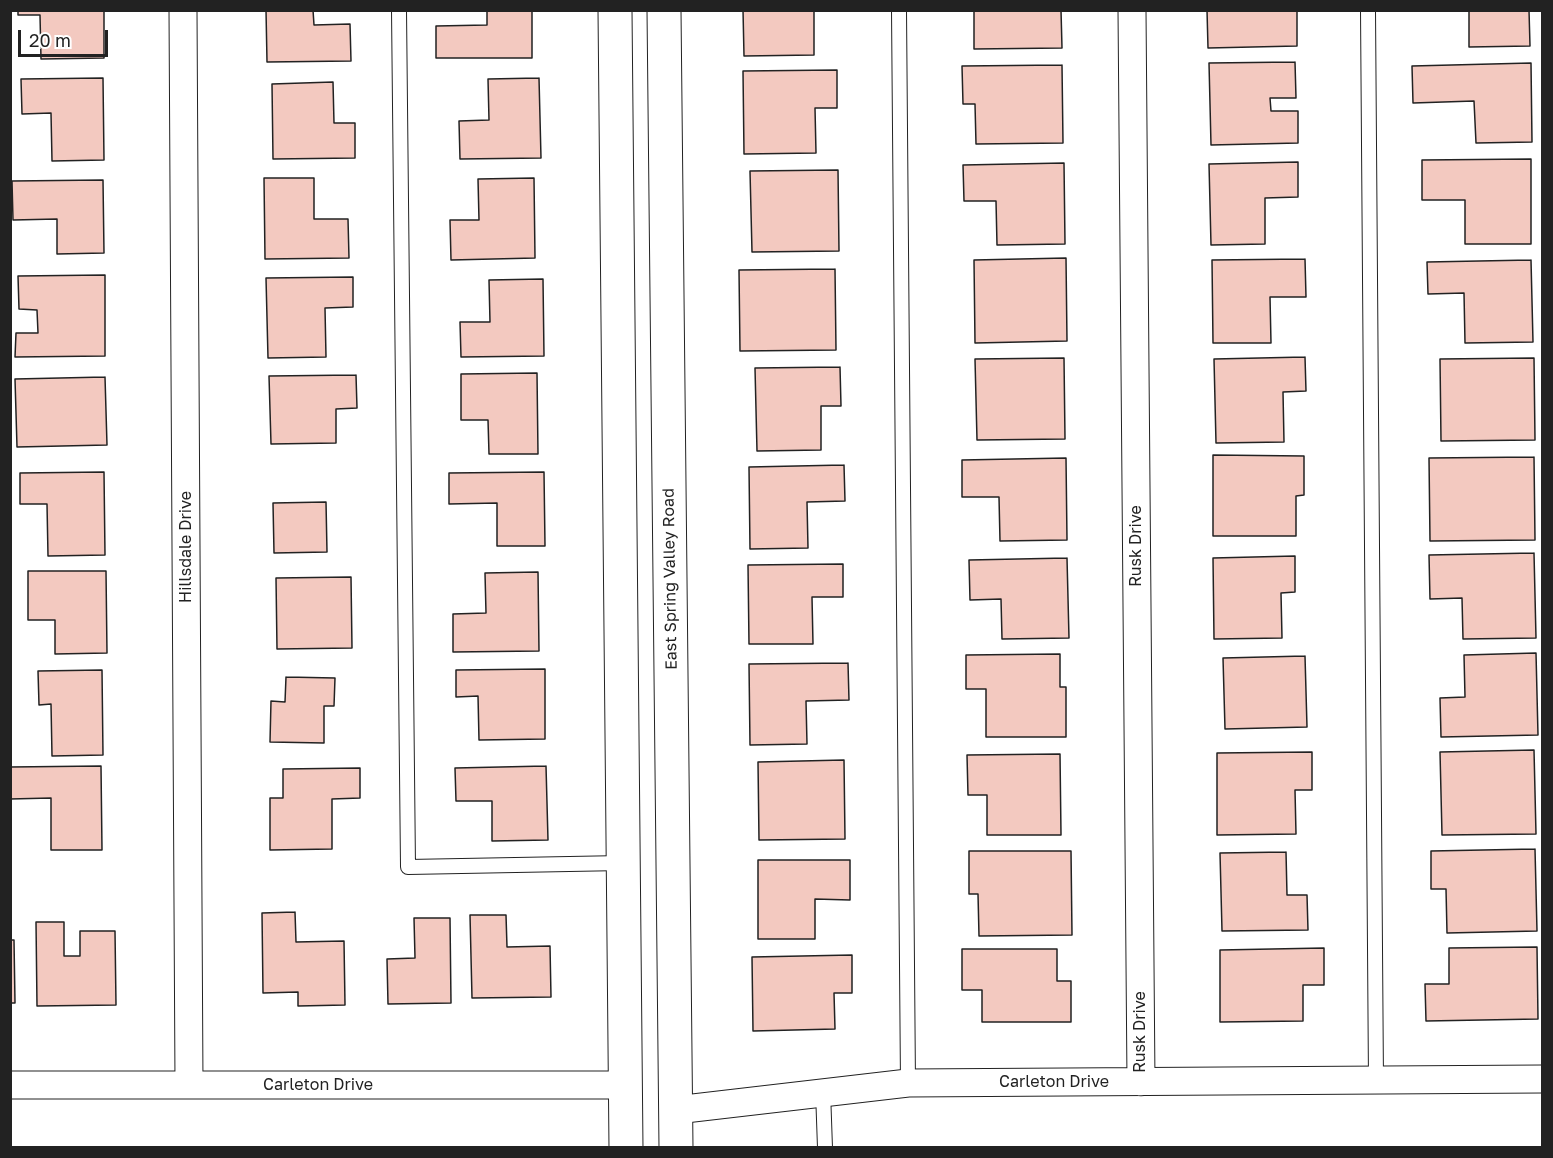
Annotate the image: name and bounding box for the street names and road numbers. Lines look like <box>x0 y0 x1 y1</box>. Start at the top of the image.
street label: East Spring Valley Road <box>659 488 681 670</box>
street label: Hillsdale Drive <box>176 491 196 603</box>
street label: Rusk Drive <box>1126 505 1146 587</box>
street label: Rusk Drive <box>1130 991 1150 1073</box>
street label: Carleton Drive <box>999 1072 1109 1092</box>
street label: Carleton Drive <box>263 1075 373 1095</box>

